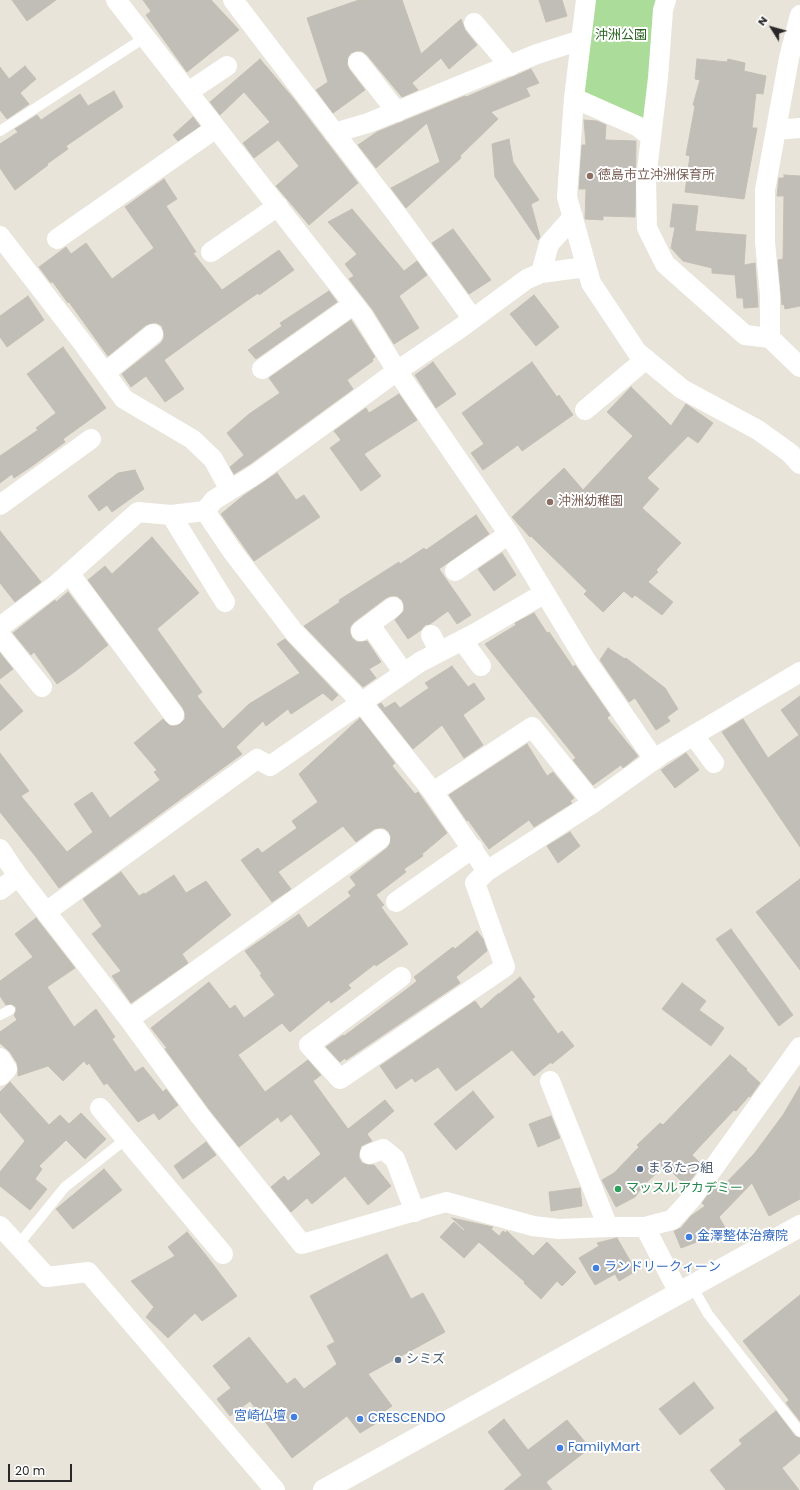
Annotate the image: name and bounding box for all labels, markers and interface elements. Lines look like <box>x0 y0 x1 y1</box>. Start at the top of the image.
north arrow <box>752 8 792 48</box>
text: N <box>754 13 771 29</box>
park label: 沖洲公園 <box>595 28 647 44</box>
place label: 徳島市立沖洲保育所 <box>598 168 715 184</box>
marker: 徳島市立沖洲保育所 <box>585 171 595 181</box>
place label: 沖洲幼稚園 <box>558 494 623 510</box>
marker: 沖洲幼稚園 <box>545 497 555 507</box>
place label: まるたつ組 <box>648 1161 713 1177</box>
marker: まるたつ組 <box>635 1164 645 1174</box>
place label: マッスルアカデミー <box>626 1181 743 1197</box>
marker: マッスルアカデミー <box>613 1184 623 1194</box>
place label: 金澤整体治療院 <box>697 1229 788 1245</box>
marker: 金澤整体治療院 <box>684 1232 694 1242</box>
place label: ランドリークィーン <box>604 1260 721 1276</box>
marker: ランドリークィーン <box>591 1263 601 1273</box>
place label: シミズ <box>406 1352 445 1368</box>
marker: シミズ <box>393 1355 403 1365</box>
place label: 宮崎仏壇 <box>234 1409 286 1425</box>
place label: CRESCENDO <box>368 1411 445 1427</box>
marker: 宮崎仏壇 <box>289 1412 299 1422</box>
marker: CRESCENDO <box>355 1414 365 1424</box>
place label: FamilyMart <box>568 1440 640 1456</box>
marker: FamilyMart <box>555 1443 565 1453</box>
scale bar <box>10 1456 74 1482</box>
text: 20 m <box>15 1462 45 1479</box>

